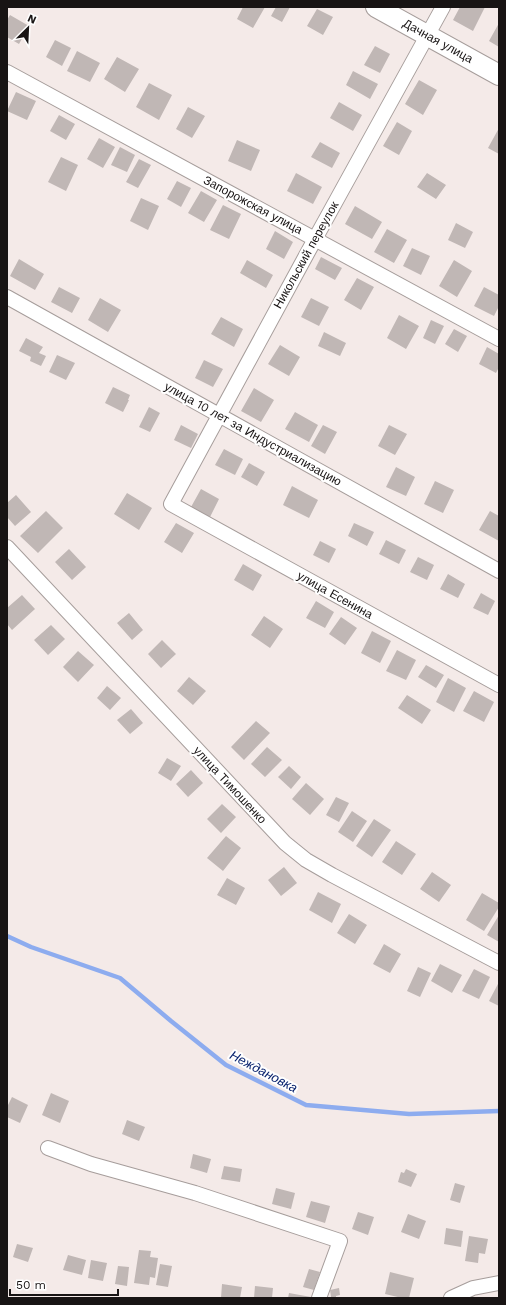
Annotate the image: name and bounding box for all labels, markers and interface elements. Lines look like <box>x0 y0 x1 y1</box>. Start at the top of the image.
north arrow <box>8 8 48 48</box>
text: N <box>25 12 38 27</box>
street label: Дачная улица <box>401 16 476 66</box>
street label: Запорожская улица <box>201 173 305 237</box>
street label: Никольский переулок <box>271 198 342 311</box>
street label: улица 10 лет за Индустриализацию <box>162 379 344 489</box>
street label: улица Есенина <box>295 568 376 622</box>
street label: улица Тимошенко <box>191 743 270 827</box>
water label: Неждановка <box>227 1047 300 1096</box>
scale bar <box>10 1271 118 1297</box>
text: 50 m <box>16 1278 46 1292</box>

